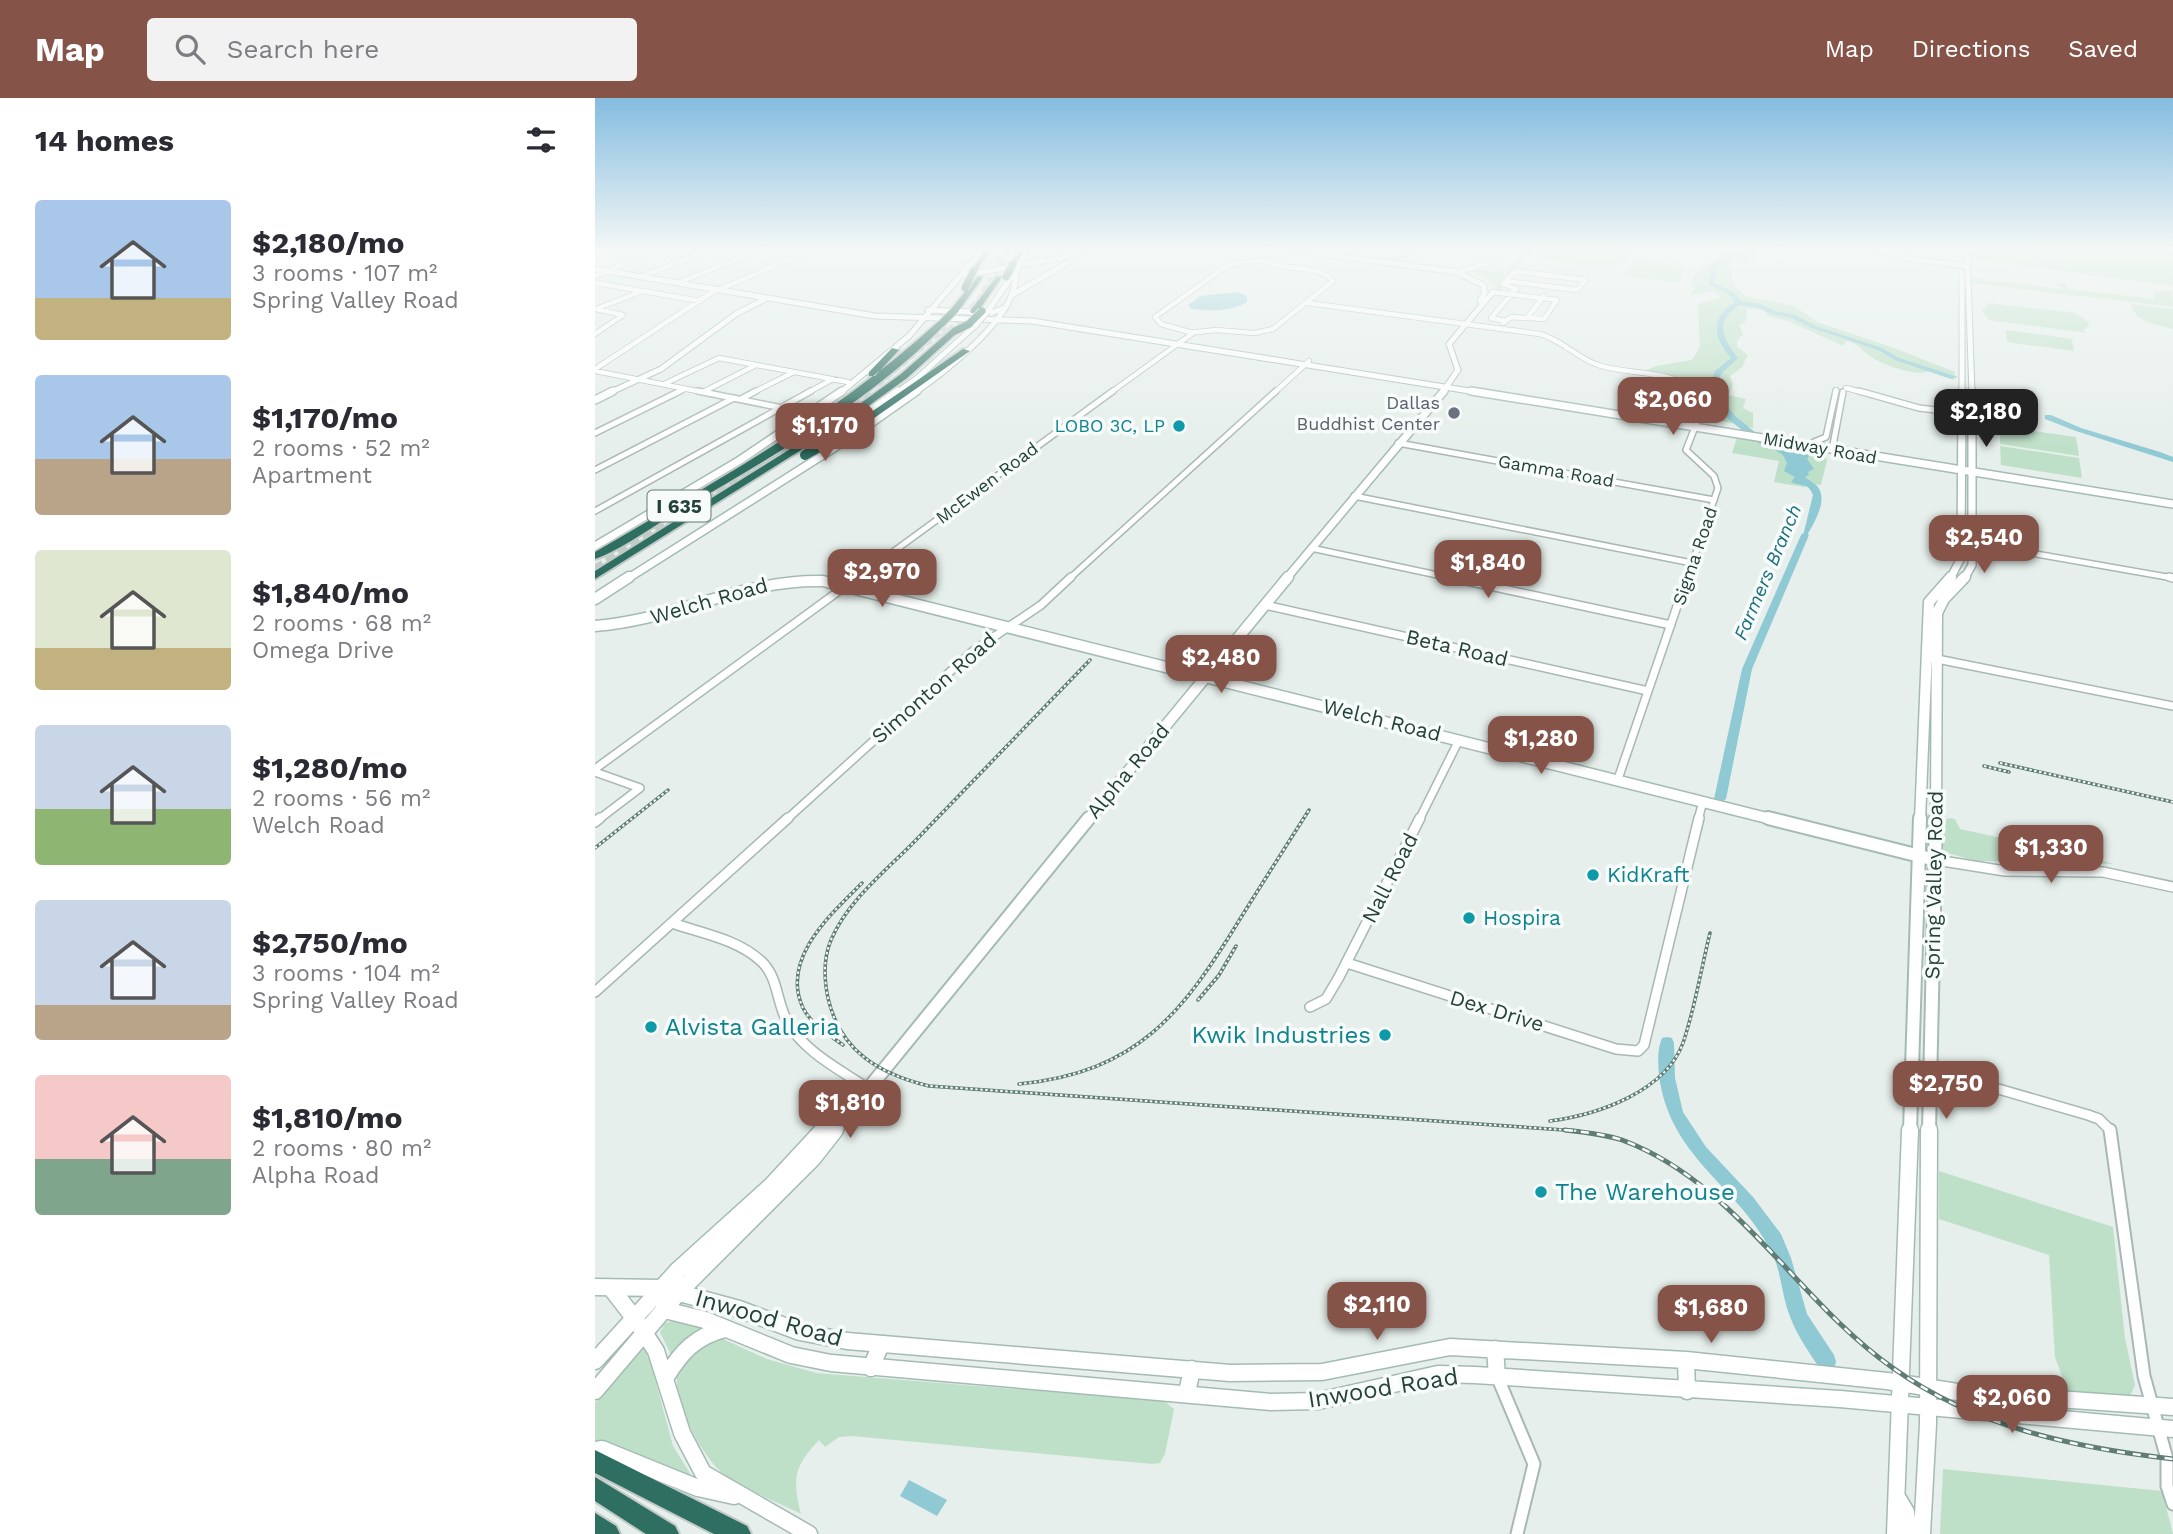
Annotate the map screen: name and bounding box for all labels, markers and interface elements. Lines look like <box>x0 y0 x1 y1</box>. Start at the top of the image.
search box <box>147 18 637 81</box>
text: Map <box>35 30 105 69</box>
icon: search <box>171 30 209 68</box>
text: Search here <box>227 34 379 64</box>
text: Map <box>1825 35 1874 63</box>
text: Directions <box>1912 35 2030 63</box>
text: Saved <box>2068 35 2138 63</box>
icon: filters <box>522 121 560 159</box>
text: 14 homes <box>35 123 174 158</box>
text: $2,180/mo <box>252 225 404 260</box>
icon: home <box>91 228 175 312</box>
text: 3 rooms · 107 m² <box>252 260 438 287</box>
text: Spring Valley Road <box>252 287 459 314</box>
pin: $2,060 <box>1616 378 1730 437</box>
text: $2,060 <box>1634 386 1712 413</box>
pin: $2,180 <box>1929 390 2043 449</box>
place label: Dallas Buddhist Center <box>1296 392 1440 434</box>
text: $2,180 <box>1950 398 2022 425</box>
text: $1,170/mo <box>252 400 398 435</box>
icon: home <box>91 403 175 487</box>
pin: $1,170 <box>768 404 882 463</box>
marker: Dallas Buddhist Center <box>1446 405 1462 421</box>
text: $1,170 <box>791 412 859 439</box>
place label: LOBO 3C, LP <box>1054 415 1165 436</box>
marker: LOBO 3C, LP <box>1171 418 1187 434</box>
street label: Midway Road <box>1762 427 1878 468</box>
text: 2 rooms · 52 m² <box>252 435 430 462</box>
street label: McEwen Road <box>931 437 1042 528</box>
street label: Gamma Road <box>1496 450 1616 491</box>
text: Apartment <box>252 462 372 489</box>
road number: I 635 <box>647 490 711 522</box>
water label: Farmers Branch <box>1729 501 1806 643</box>
street label: Sigma Road <box>1668 504 1721 608</box>
pin: $2,540 <box>1927 516 2041 575</box>
text: $2,540 <box>1945 524 2023 551</box>
pin: $1,840 <box>1431 540 1545 600</box>
text: $1,840 <box>1450 549 1526 576</box>
pin: $2,970 <box>825 550 939 609</box>
text: $2,970 <box>844 558 920 585</box>
street label: Welch Road <box>647 572 771 629</box>
text: $1,840/mo <box>252 575 409 610</box>
icon: home <box>91 578 175 662</box>
text: 2 rooms · 68 m² <box>252 610 431 637</box>
street label: Beta Road <box>1404 624 1511 671</box>
street label: Simonton Road <box>866 627 1001 749</box>
pin: $2,480 <box>1164 636 1278 695</box>
text: Omega Drive <box>252 637 394 664</box>
text: $2,480 <box>1181 644 1261 671</box>
street label: Welch Road <box>1320 693 1444 746</box>
pin: $1,280 <box>1484 716 1598 776</box>
street label: Alpha Road <box>1081 718 1175 823</box>
text: $1,280 <box>1504 725 1578 752</box>
text: $1,280/mo <box>252 750 407 785</box>
icon: home <box>91 753 175 837</box>
text: 2 rooms · 56 m² <box>252 785 430 812</box>
street label: Spring Valley Road <box>1919 790 1948 980</box>
text: Welch Road <box>252 812 385 839</box>
pin: $1,330 <box>1994 826 2108 885</box>
street label: Nall Road <box>1356 829 1423 927</box>
text: $1,330 <box>2014 834 2088 861</box>
place label: KidKraft <box>1607 862 1689 887</box>
marker: KidKraft <box>1585 867 1601 883</box>
place label: Hospira <box>1483 905 1561 930</box>
marker: Hospira <box>1461 910 1477 926</box>
text: $2,750/mo <box>252 925 408 960</box>
icon: home <box>91 928 175 1012</box>
text: 3 rooms · 104 m² <box>252 960 440 987</box>
street label: Dex Drive <box>1447 984 1547 1037</box>
text: Spring Valley Road <box>252 987 459 1014</box>
place label: Alvista Galleria <box>665 1013 840 1041</box>
marker: Alvista Galleria <box>643 1019 659 1035</box>
place label: Kwik Industries <box>1191 1021 1371 1049</box>
marker: Kwik Industries <box>1377 1027 1393 1043</box>
pin: $2,750 <box>1889 1062 2003 1121</box>
text: $2,750 <box>1909 1070 1983 1097</box>
pin: $1,810 <box>793 1080 907 1140</box>
text: $1,810 <box>815 1089 885 1116</box>
text: $1,810/mo <box>252 1100 402 1135</box>
icon: home <box>91 1103 175 1187</box>
text: 2 rooms · 80 m² <box>252 1135 431 1162</box>
text: Alpha Road <box>252 1162 379 1189</box>
place label: The Warehouse <box>1555 1178 1735 1206</box>
marker: The Warehouse <box>1533 1184 1549 1200</box>
pin: $2,110 <box>1320 1282 1434 1342</box>
street label: Inwood Road <box>692 1284 846 1352</box>
pin: $1,680 <box>1654 1286 1768 1345</box>
text: $2,110 <box>1343 1291 1411 1318</box>
text: $1,680 <box>1674 1294 1748 1321</box>
street label: Inwood Road <box>1306 1362 1460 1414</box>
pin: $2,060 <box>1955 1376 2069 1435</box>
text: $2,060 <box>1973 1384 2051 1411</box>

